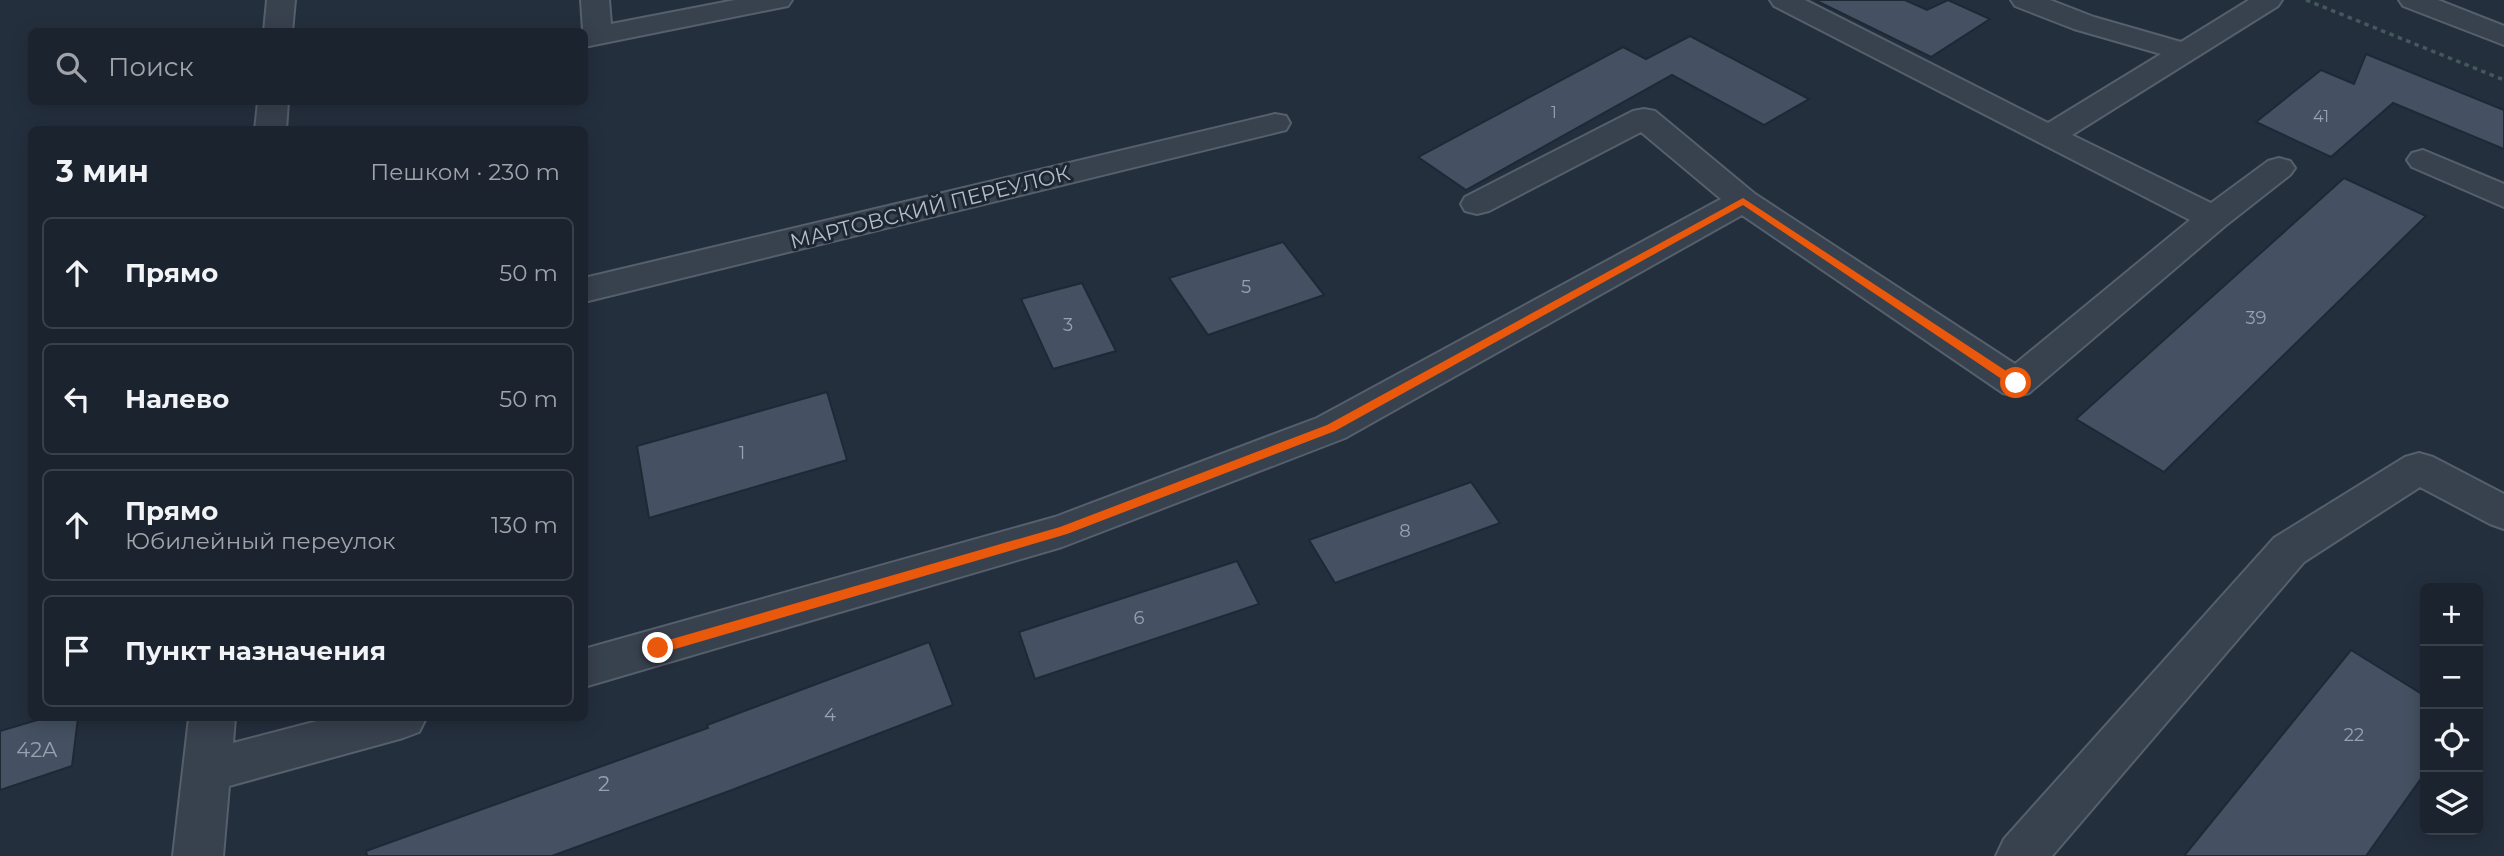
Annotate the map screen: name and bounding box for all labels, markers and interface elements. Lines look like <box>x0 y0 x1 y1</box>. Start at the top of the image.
search box <box>28 28 588 105</box>
icon: search <box>52 48 90 86</box>
text: Поиск <box>108 51 194 83</box>
house number: 1 <box>1551 103 1557 122</box>
house number: 41 <box>2313 107 2329 126</box>
text: 3 мин <box>56 153 149 190</box>
text: Пешком · 230 m <box>370 158 560 186</box>
street label: МАРТОВСКИЙ ПЕРЕУЛОК <box>787 160 1073 254</box>
icon: ahead <box>58 254 96 292</box>
text: Прямо <box>125 257 218 289</box>
text: 50 m <box>499 259 558 287</box>
house number: 5 <box>1241 276 1251 298</box>
house number: 39 <box>2245 307 2267 329</box>
house number: 3 <box>1063 314 1073 336</box>
route start <box>2000 367 2031 398</box>
icon: left <box>58 380 96 418</box>
text: Налево <box>125 383 229 415</box>
text: 50 m <box>499 385 558 413</box>
house number: 1 <box>739 442 745 464</box>
text: Прямо <box>125 495 218 527</box>
icon: ahead <box>58 506 96 544</box>
text: 130 m <box>491 511 558 539</box>
house number: 8 <box>1399 520 1411 542</box>
text: Юбилейный переулок <box>125 527 395 555</box>
map controls <box>2420 583 2483 835</box>
button: + <box>2420 583 2483 646</box>
house number: 6 <box>1134 607 1145 629</box>
icon: arrive <box>58 632 96 670</box>
route end <box>642 632 673 663</box>
text: Пункт назначения <box>125 635 386 667</box>
button: − <box>2420 646 2483 709</box>
house number: 4 <box>824 704 836 726</box>
button: locate <box>2420 709 2483 772</box>
house number: 22 <box>2344 724 2364 746</box>
house number: 42А <box>16 737 58 762</box>
house number: 2 <box>598 771 610 796</box>
button: layers <box>2420 772 2483 835</box>

